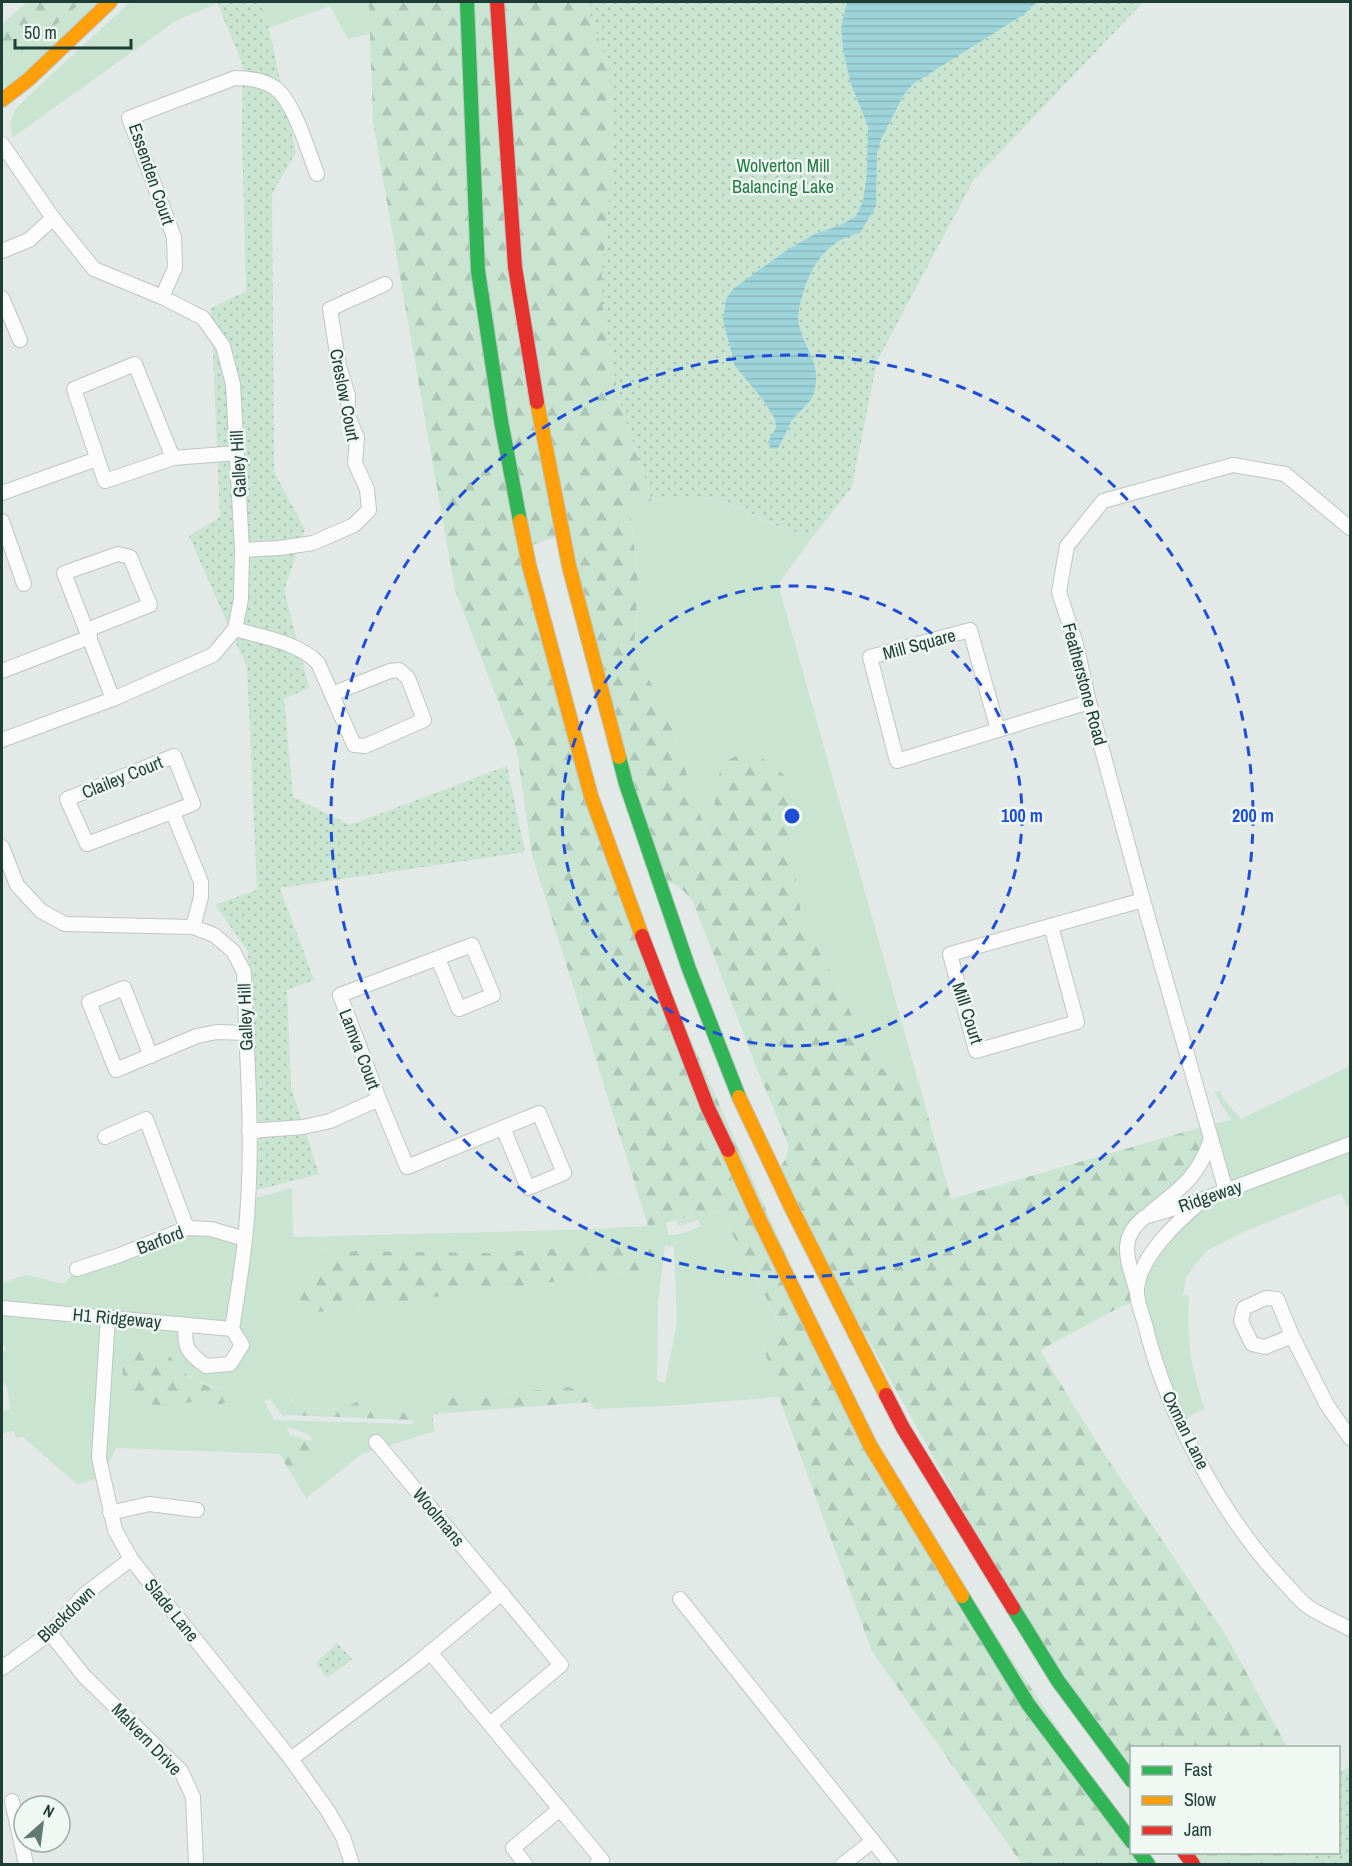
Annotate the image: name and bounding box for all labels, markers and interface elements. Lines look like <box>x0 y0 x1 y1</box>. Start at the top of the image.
scale bar <box>15 12 130 50</box>
text: 50 m <box>24 20 57 45</box>
street label: Essenden Court <box>123 120 181 228</box>
park label: Wolverton Mill Balancing Lake <box>732 153 834 199</box>
street label: Creslow Court <box>324 347 366 443</box>
street label: Galley Hill <box>224 430 252 498</box>
street label: Featherstone Road <box>1057 620 1113 748</box>
street label: Mill Square <box>880 622 958 666</box>
street label: Clailey Court <box>78 749 166 805</box>
text: 100 m <box>1001 803 1043 828</box>
text: 200 m <box>1232 803 1274 828</box>
centre of rings <box>782 806 802 826</box>
street label: Mill Court <box>946 979 990 1047</box>
street label: Galley Hill <box>231 983 259 1051</box>
street label: Lamva Court <box>333 1005 387 1093</box>
street label: Ridgeway <box>1175 1173 1246 1219</box>
street label: Barford <box>133 1220 187 1260</box>
street label: H1 Ridgeway <box>72 1302 163 1334</box>
street label: Oxman Lane <box>1156 1387 1216 1473</box>
street label: Woolmans <box>407 1482 471 1552</box>
street label: Slade Lane <box>139 1573 205 1647</box>
street label: Blackdown <box>32 1580 100 1648</box>
street label: Malvern Drive <box>106 1697 188 1781</box>
legend <box>1130 1746 1340 1854</box>
text: Fast <box>1184 1757 1212 1782</box>
text: Slow <box>1184 1787 1216 1812</box>
north arrow <box>12 1794 72 1854</box>
text: N <box>40 1799 58 1823</box>
text: Jam <box>1184 1817 1212 1842</box>

